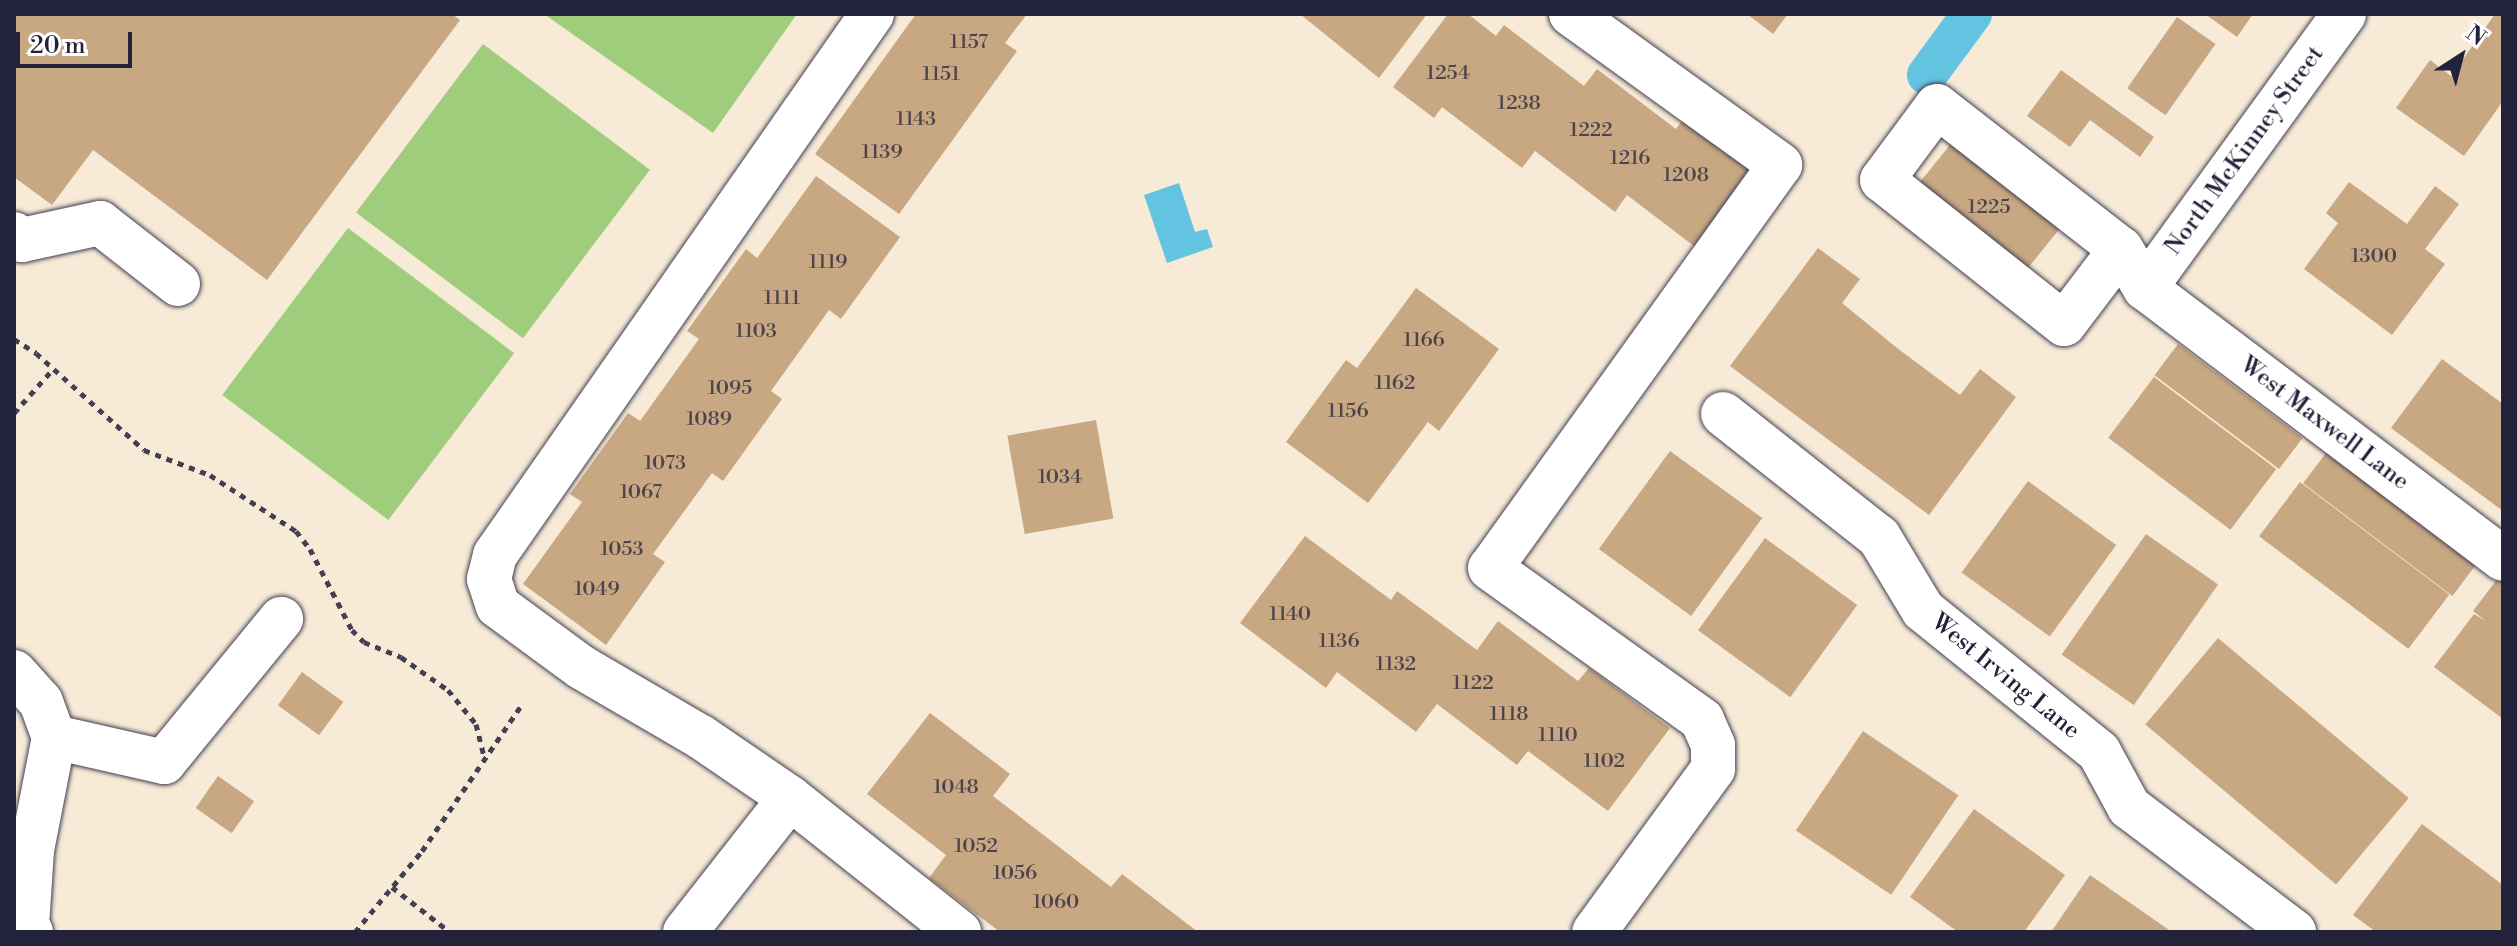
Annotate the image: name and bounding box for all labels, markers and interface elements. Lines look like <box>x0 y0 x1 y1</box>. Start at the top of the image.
scale bar <box>20 16 136 66</box>
north arrow <box>2421 16 2501 96</box>
text: N <box>2460 20 2490 52</box>
house number: 1157 <box>950 30 988 54</box>
text: 20 m <box>30 31 86 61</box>
street label: North McKinney Street <box>2159 41 2331 261</box>
house number: 1254 <box>1426 61 1470 85</box>
house number: 1151 <box>922 62 960 86</box>
house number: 1238 <box>1497 91 1541 115</box>
house number: 1143 <box>896 107 936 131</box>
house number: 1222 <box>1569 118 1613 142</box>
house number: 1139 <box>861 140 903 164</box>
house number: 1216 <box>1610 146 1650 170</box>
house number: 1208 <box>1663 163 1709 187</box>
house number: 1225 <box>1968 195 2010 219</box>
house number: 1300 <box>2351 244 2397 268</box>
house number: 1119 <box>809 250 847 274</box>
house number: 1111 <box>764 286 800 310</box>
house number: 1103 <box>735 319 777 343</box>
house number: 1166 <box>1403 328 1445 352</box>
street label: West Maxwell Lane <box>2234 351 2414 497</box>
house number: 1162 <box>1375 371 1415 395</box>
house number: 1095 <box>708 376 752 400</box>
house number: 1156 <box>1327 399 1369 423</box>
house number: 1089 <box>686 407 732 431</box>
house number: 1073 <box>644 451 686 475</box>
house number: 1034 <box>1038 465 1082 489</box>
house number: 1067 <box>620 480 662 504</box>
house number: 1053 <box>600 537 644 561</box>
house number: 1049 <box>574 577 620 601</box>
house number: 1140 <box>1269 602 1311 626</box>
street label: West Irving Lane <box>1925 608 2085 746</box>
house number: 1136 <box>1318 629 1360 653</box>
house number: 1132 <box>1376 652 1416 676</box>
house number: 1122 <box>1452 671 1494 695</box>
house number: 1118 <box>1490 702 1528 726</box>
house number: 1110 <box>1538 723 1578 747</box>
house number: 1102 <box>1583 749 1625 773</box>
house number: 1048 <box>933 775 979 799</box>
house number: 1052 <box>954 834 998 858</box>
house number: 1056 <box>993 861 1037 885</box>
house number: 1060 <box>1033 890 1079 914</box>

